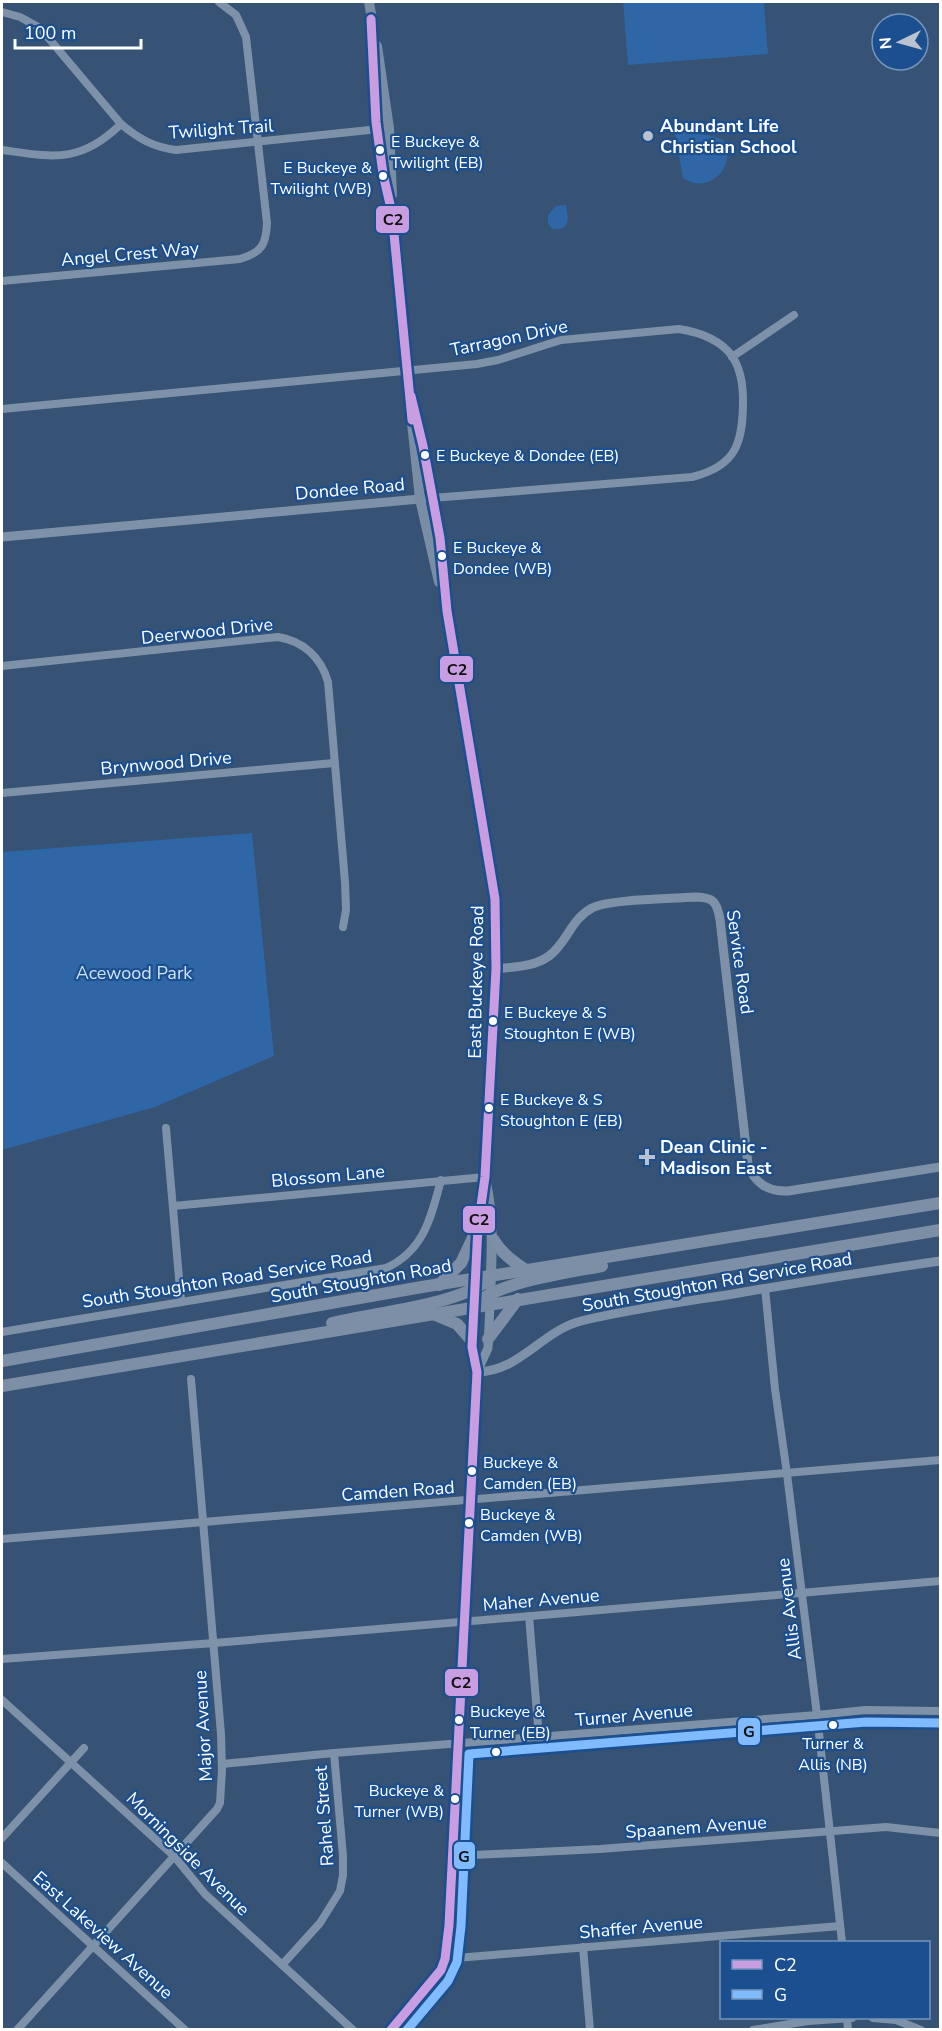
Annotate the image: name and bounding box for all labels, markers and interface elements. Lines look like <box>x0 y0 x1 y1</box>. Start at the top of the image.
scale bar <box>15 12 141 50</box>
north arrow <box>870 12 930 72</box>
text: 100 m <box>24 21 76 45</box>
text: N <box>875 36 898 50</box>
street label: Twilight Trail <box>168 113 275 145</box>
place label: Abundant Life Christian School <box>660 114 797 159</box>
marker: Abundant Life Christian School <box>641 129 655 143</box>
place label: E Buckeye & Twilight (EB) <box>391 131 484 174</box>
marker: E Buckeye & Twilight (EB) <box>374 144 386 156</box>
place label: E Buckeye & Twilight (WB) <box>271 157 372 200</box>
marker: E Buckeye & Twilight (WB) <box>377 170 389 182</box>
line badge: C2 <box>375 205 410 234</box>
text: C2 <box>383 209 403 231</box>
street label: Angel Crest Way <box>60 236 201 272</box>
street label: Tarragon Drive <box>448 314 570 362</box>
place label: E Buckeye & Dondee (EB) <box>436 445 619 467</box>
marker: E Buckeye & Dondee (EB) <box>419 449 431 461</box>
street label: Dondee Road <box>294 472 406 506</box>
place label: E Buckeye & Dondee (WB) <box>453 537 552 580</box>
marker: E Buckeye & Dondee (WB) <box>436 550 448 562</box>
street label: Deerwood Drive <box>140 612 274 650</box>
line badge: C2 <box>439 655 474 683</box>
text: C2 <box>447 659 467 681</box>
street label: Brynwood Drive <box>100 745 232 781</box>
street label: East Buckeye Road <box>463 905 489 1059</box>
street label: Service Road <box>721 908 759 1016</box>
park label: Acewood Park <box>76 961 193 985</box>
place label: E Buckeye & S Stoughton E (WB) <box>504 1002 636 1045</box>
marker: E Buckeye & S Stoughton E (WB) <box>487 1015 499 1027</box>
place label: E Buckeye & S Stoughton E (EB) <box>500 1089 623 1132</box>
marker: E Buckeye & S Stoughton E (EB) <box>483 1102 495 1114</box>
place label: Dean Clinic - Madison East <box>660 1135 772 1180</box>
marker: Dean Clinic - Madison East <box>638 1148 656 1166</box>
street label: Blossom Lane <box>270 1159 386 1193</box>
line badge: C2 <box>462 1205 496 1234</box>
text: C2 <box>469 1209 489 1231</box>
street label: South Stoughton Road Service Road <box>80 1245 374 1313</box>
street label: South Stoughton Rd Service Road <box>580 1246 854 1318</box>
street label: South Stoughton Road <box>269 1254 453 1308</box>
place label: Buckeye & Camden (EB) <box>483 1452 577 1495</box>
marker: Buckeye & Camden (EB) <box>466 1465 478 1477</box>
street label: Camden Road <box>341 1475 455 1507</box>
place label: Buckeye & Camden (WB) <box>480 1504 583 1547</box>
marker: Buckeye & Camden (WB) <box>463 1517 475 1529</box>
street label: Allis Avenue <box>771 1557 807 1661</box>
street label: Maher Avenue <box>482 1583 600 1617</box>
line badge: C2 <box>444 1668 479 1697</box>
street label: Major Avenue <box>188 1670 218 1782</box>
text: C2 <box>451 1672 471 1694</box>
street label: Turner Avenue <box>574 1698 694 1732</box>
place label: Buckeye & Turner (EB) <box>470 1701 551 1744</box>
marker: Buckeye & Turner (EB) <box>453 1714 465 1726</box>
line badge: G <box>737 1717 761 1746</box>
marker: Turner & Allis (NB) <box>827 1719 839 1731</box>
text: G <box>743 1721 755 1743</box>
place label: Turner & Allis (NB) <box>798 1733 868 1776</box>
unlabelled marker <box>490 1746 502 1758</box>
street label: Rahel Street <box>308 1764 339 1867</box>
place label: Buckeye & Turner (WB) <box>354 1780 444 1823</box>
street label: Morningside Avenue <box>121 1787 255 1921</box>
marker: Buckeye & Turner (WB) <box>449 1793 461 1805</box>
street label: Spaanem Avenue <box>624 1810 768 1844</box>
line badge: G <box>453 1841 476 1870</box>
text: G <box>458 1846 470 1868</box>
street label: East Lakeview Avenue <box>28 1866 178 2004</box>
street label: Shaffer Avenue <box>578 1910 704 1944</box>
legend <box>720 1941 930 2019</box>
text: C2 <box>774 1953 797 1977</box>
text: G <box>774 1983 787 2007</box>

